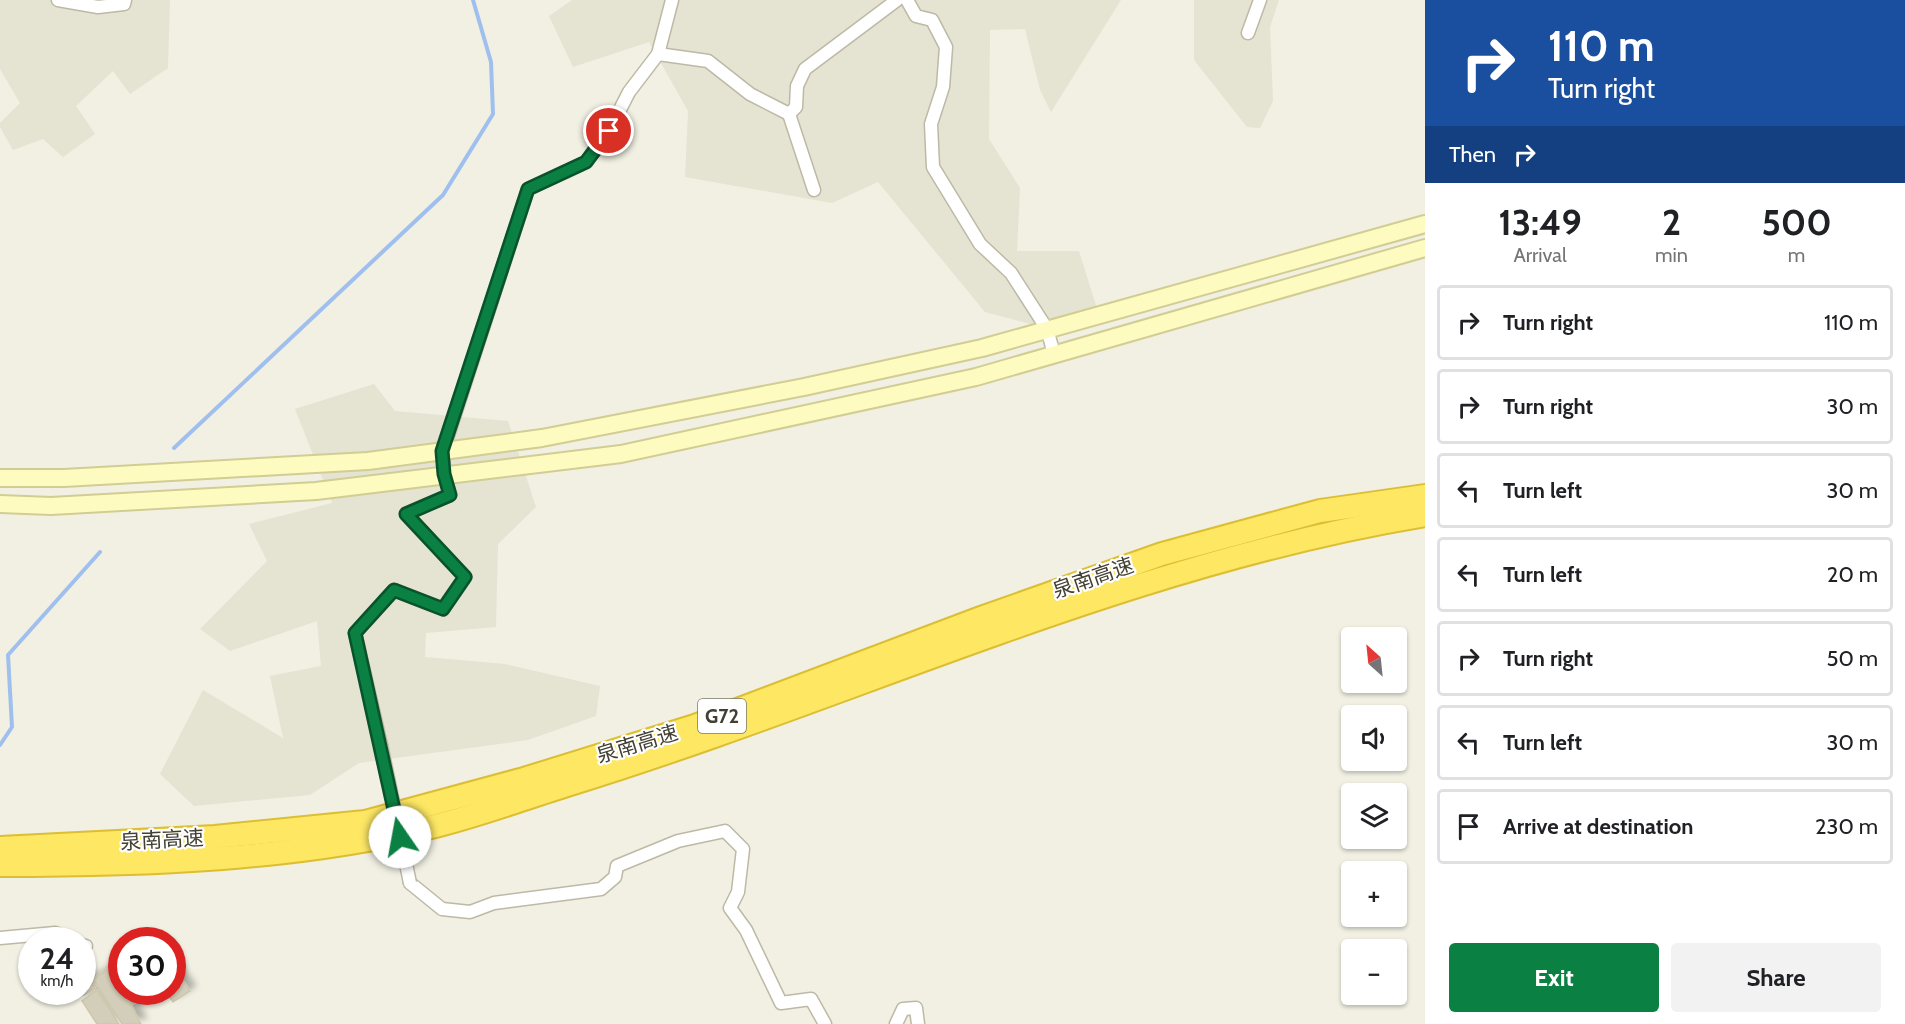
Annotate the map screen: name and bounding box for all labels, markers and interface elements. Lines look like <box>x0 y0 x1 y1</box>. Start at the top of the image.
text: 110 m <box>1548 20 1655 72</box>
icon: right <box>1449 24 1527 102</box>
text: Turn right <box>1548 72 1655 105</box>
pin <box>583 105 634 156</box>
icon: arrive <box>592 114 625 147</box>
icon: right <box>1508 138 1541 171</box>
text: Then <box>1449 141 1496 168</box>
text: 13:49 <box>1498 200 1582 244</box>
text: 2 <box>1662 200 1681 244</box>
text: 500 <box>1761 200 1832 244</box>
text: Arrival <box>1513 243 1567 267</box>
text: min <box>1655 243 1688 267</box>
text: m <box>1788 243 1805 267</box>
icon: right <box>1452 306 1485 339</box>
text: Turn right <box>1503 309 1593 336</box>
text: 110 m <box>1824 309 1878 336</box>
icon: right <box>1452 390 1485 423</box>
text: Turn right <box>1503 393 1593 420</box>
text: 30 m <box>1826 393 1878 420</box>
icon: left <box>1452 474 1485 507</box>
text: Turn left <box>1503 477 1582 504</box>
text: 30 m <box>1826 477 1878 504</box>
street label: 泉南高速 <box>1049 552 1137 603</box>
icon: left <box>1452 558 1485 591</box>
text: Turn left <box>1503 561 1582 588</box>
text: 20 m <box>1827 561 1878 588</box>
north arrow <box>1341 627 1407 693</box>
map controls <box>1341 627 1407 1005</box>
icon: right <box>1452 642 1485 675</box>
text: Turn right <box>1503 645 1593 672</box>
text: 50 m <box>1826 645 1878 672</box>
road number: G72 <box>698 699 746 733</box>
button: sound <box>1341 705 1407 771</box>
street label: 泉南高速 <box>593 719 681 768</box>
icon: left <box>1452 726 1485 759</box>
text: Turn left <box>1503 729 1582 756</box>
text: 30 m <box>1826 729 1878 756</box>
button: layers <box>1341 783 1407 849</box>
position arrow <box>368 805 432 869</box>
icon: arrive <box>1452 810 1485 843</box>
text: Arrive at destination <box>1503 813 1693 840</box>
text: 230 m <box>1815 813 1878 840</box>
street label: 泉南高速 <box>119 825 205 854</box>
button: + <box>1341 861 1407 927</box>
speed limit sign: 30 <box>108 927 186 1005</box>
button: − <box>1341 939 1407 1005</box>
text: 24 <box>40 940 74 977</box>
button: Exit <box>1449 943 1659 1012</box>
button: Share <box>1671 943 1881 1012</box>
text: km/h <box>41 972 73 990</box>

